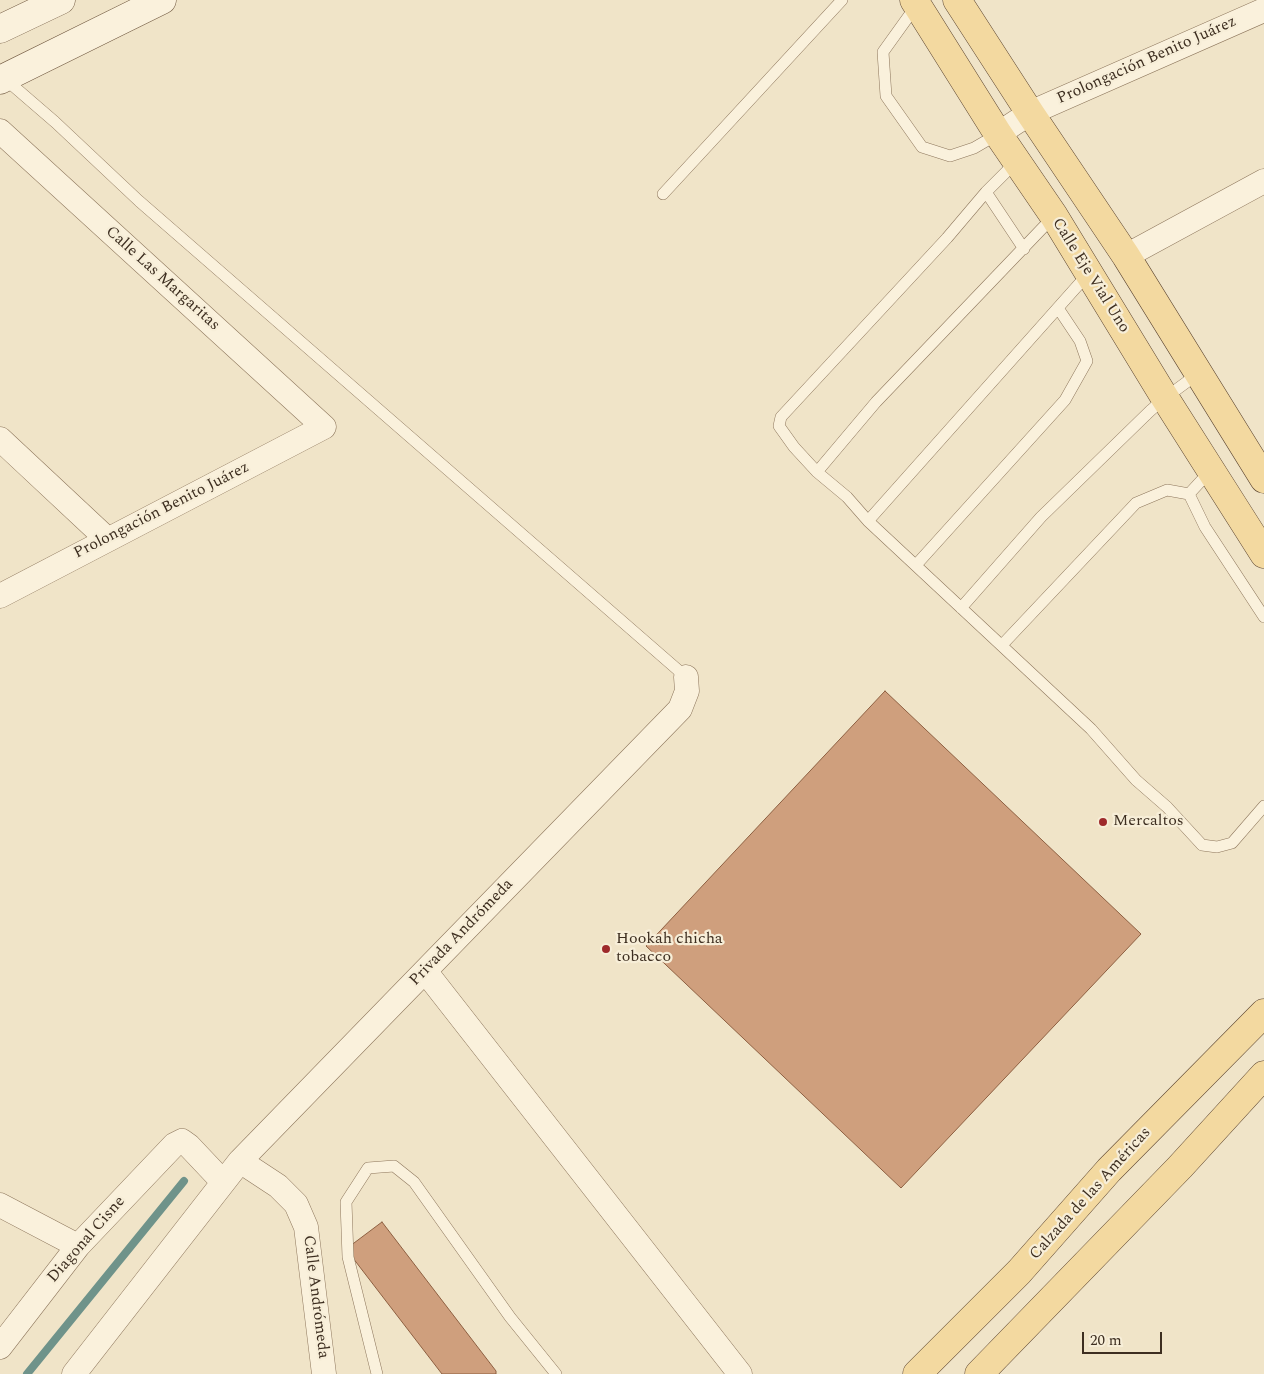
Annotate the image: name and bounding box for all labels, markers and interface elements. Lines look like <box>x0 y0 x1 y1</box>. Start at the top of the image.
street label: Prolongación Benito Juárez <box>1054 13 1240 109</box>
street label: Calle Eje Vial Uno <box>1047 215 1133 337</box>
street label: Calle Las Margaritas <box>101 223 223 335</box>
street label: Prolongación Benito Juárez <box>71 458 253 564</box>
place label: Mercaltos <box>1113 812 1184 832</box>
marker: Mercaltos <box>1097 816 1109 828</box>
street label: Privada Andrómeda <box>406 876 518 990</box>
place label: Hookah chicha tobacco <box>616 930 723 968</box>
marker: Hookah chicha tobacco <box>600 943 612 955</box>
street label: Calzada de las Américas <box>1026 1124 1156 1264</box>
street label: Diagonal Cisne <box>44 1193 130 1287</box>
street label: Calle Andrómeda <box>298 1234 332 1360</box>
scale bar <box>1084 1322 1164 1354</box>
text: 20 m <box>1090 1329 1122 1352</box>

